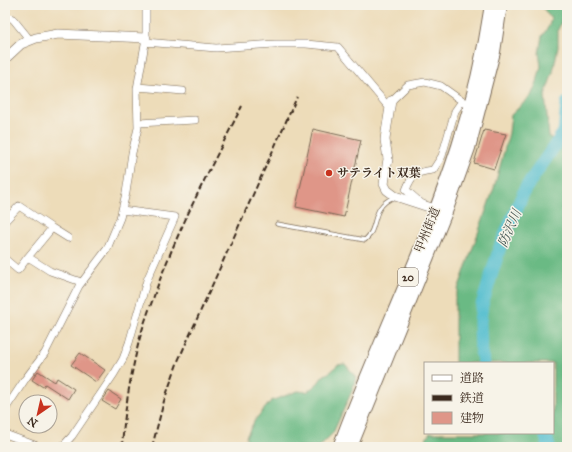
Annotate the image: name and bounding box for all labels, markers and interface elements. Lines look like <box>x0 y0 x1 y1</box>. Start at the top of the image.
place label: サテライト双葉 <box>337 166 421 180</box>
marker: サテライト双葉 <box>324 168 334 178</box>
street label: 甲州街道 <box>412 205 442 255</box>
water label: 防沢川 <box>495 205 526 249</box>
road number: 20 <box>398 268 418 286</box>
legend <box>424 362 554 434</box>
text: 道路 <box>460 371 484 385</box>
text: 鉄道 <box>459 391 484 405</box>
north arrow <box>18 394 58 434</box>
text: 建物 <box>460 411 484 425</box>
text: N <box>25 414 40 430</box>

